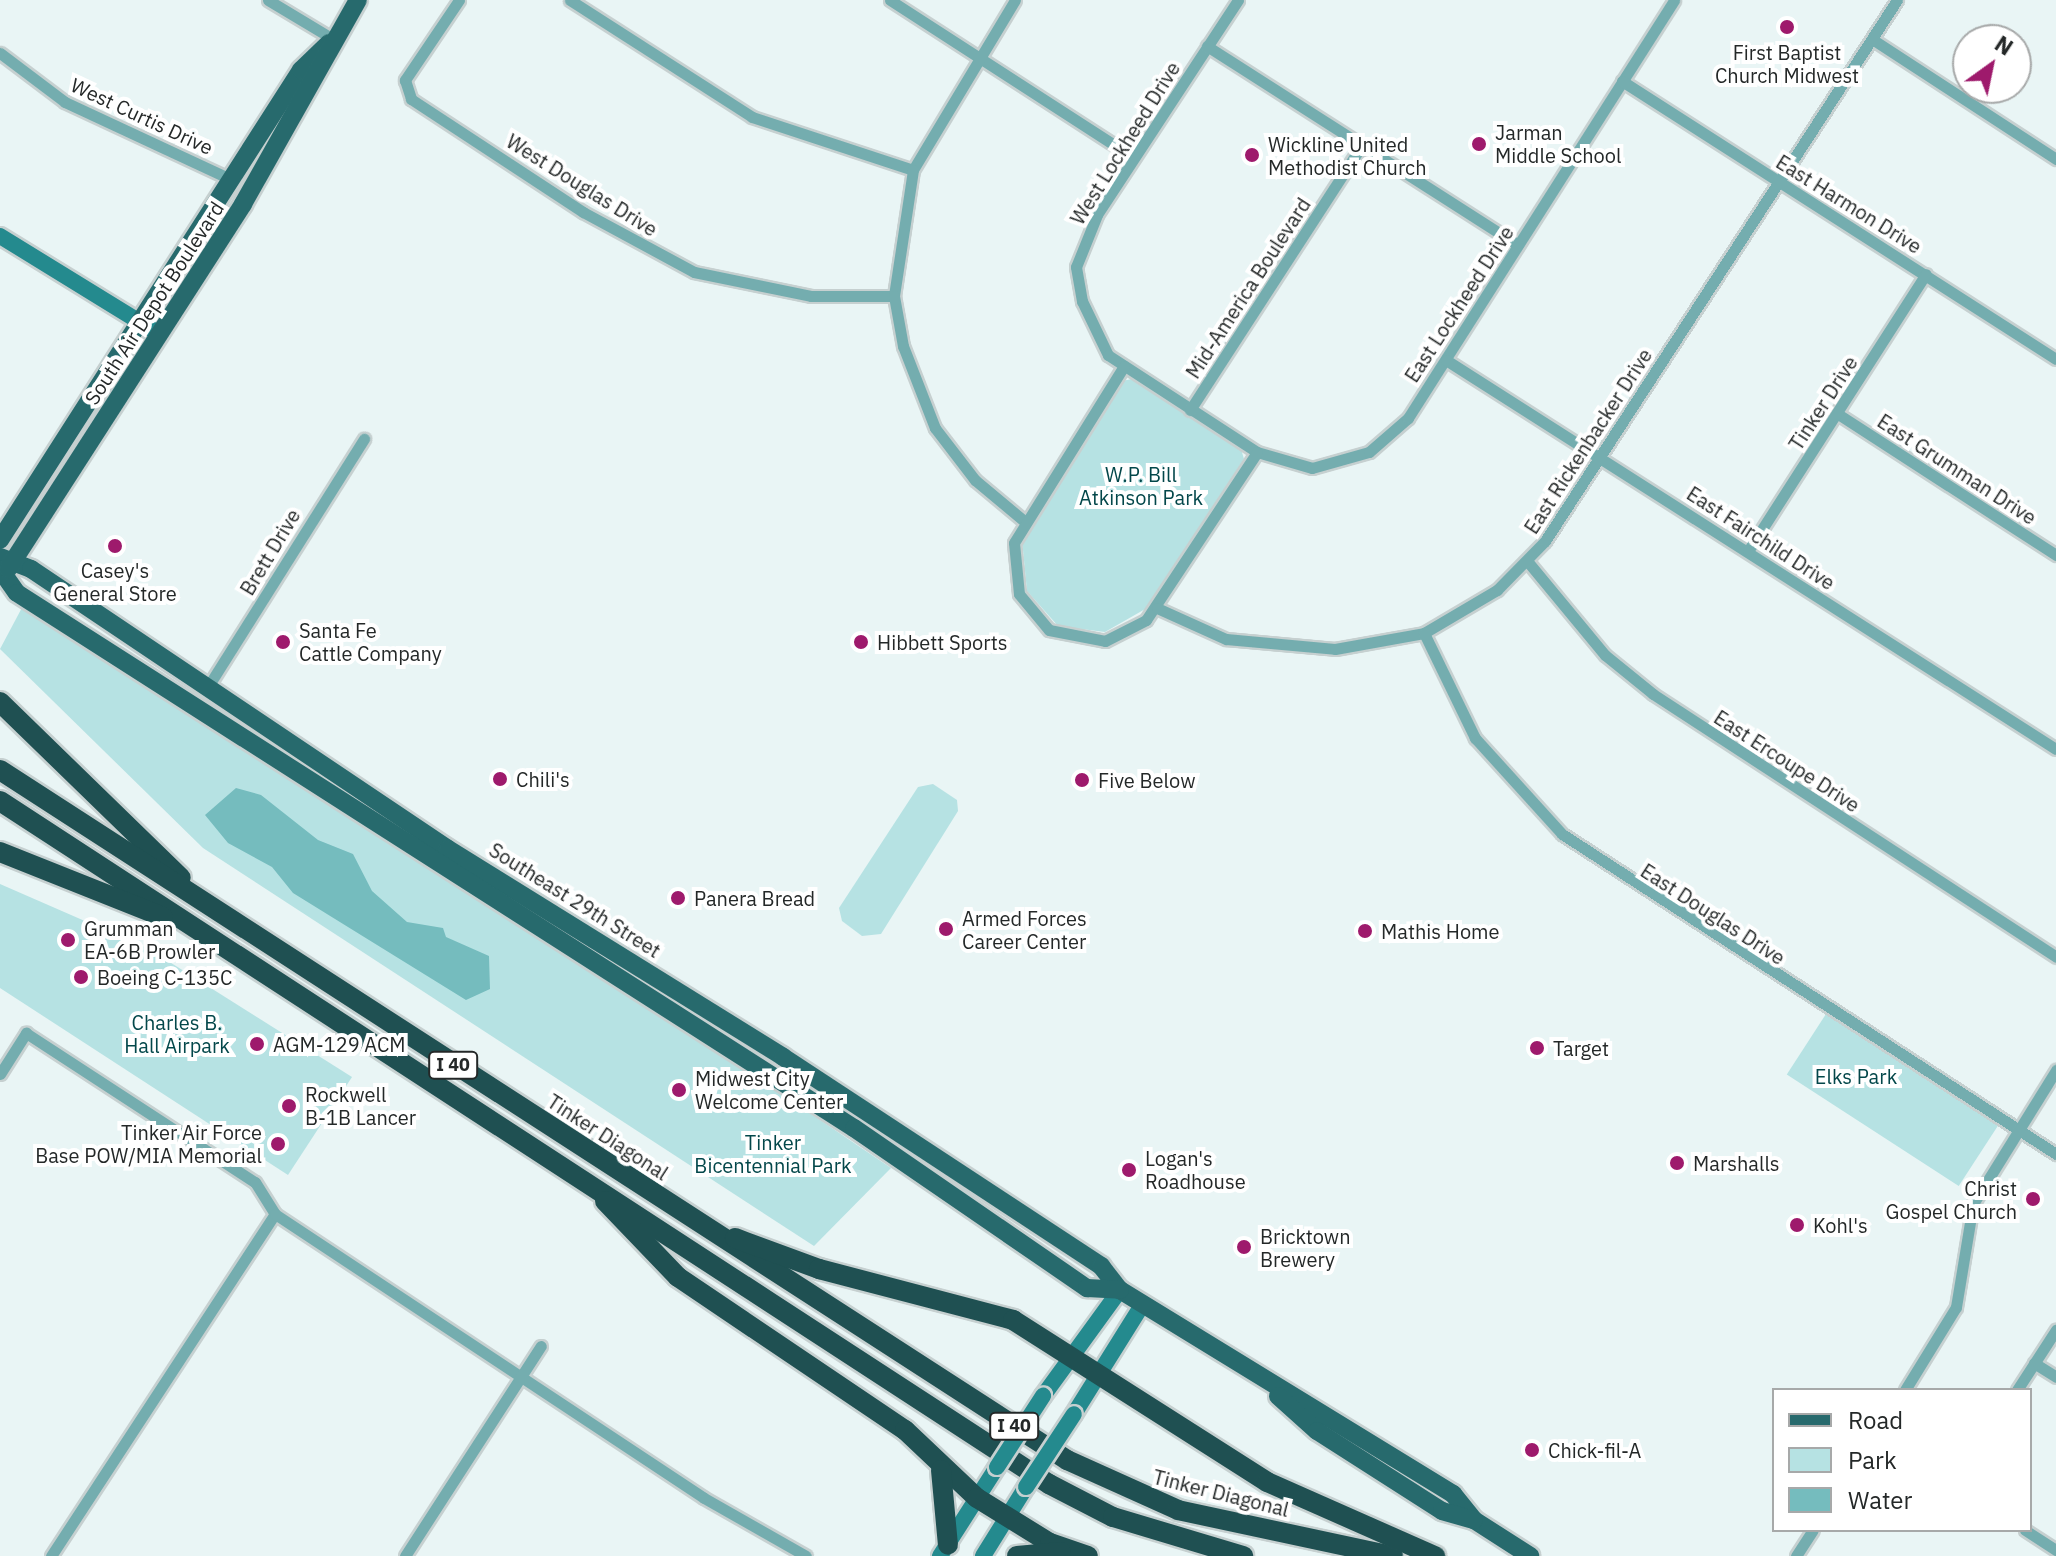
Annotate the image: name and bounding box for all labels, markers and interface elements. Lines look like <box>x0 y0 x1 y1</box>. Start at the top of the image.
marker: First Baptist Church Midwest <box>1778 18 1796 36</box>
north arrow <box>1952 24 2032 104</box>
text: N <box>1990 29 2019 62</box>
place label: First Baptist Church Midwest <box>1715 40 1859 87</box>
street label: West Lockheed Drive <box>1065 57 1185 229</box>
street label: West Curtis Drive <box>67 73 217 159</box>
place label: Jarman Middle School <box>1495 120 1621 167</box>
street label: West Douglas Drive <box>502 129 662 241</box>
place label: Wickline United Methodist Church <box>1268 132 1427 179</box>
marker: Jarman Middle School <box>1470 135 1488 153</box>
marker: Wickline United Methodist Church <box>1243 146 1261 164</box>
street label: East Harmon Drive <box>1772 150 1926 258</box>
street label: Mid-America Boulevard <box>1181 193 1315 383</box>
street label: South Air Depot Boulevard <box>79 197 229 409</box>
street label: East Lockheed Drive <box>1400 221 1518 387</box>
street label: East Rickenbacker Drive <box>1519 344 1657 538</box>
street label: Tinker Drive <box>1784 351 1862 455</box>
street label: East Grumman Drive <box>1873 409 2041 529</box>
park label: W.P. Bill Atkinson Park <box>1079 462 1203 509</box>
street label: East Fairchild Drive <box>1683 481 1839 595</box>
street label: Brett Drive <box>235 505 305 599</box>
marker: Casey's General Store <box>106 537 124 555</box>
place label: Casey's General Store <box>53 558 177 605</box>
place label: Santa Fe Cattle Company <box>299 618 442 665</box>
place label: Hibbett Sports <box>877 630 1007 654</box>
marker: Santa Fe Cattle Company <box>274 633 292 651</box>
marker: Hibbett Sports <box>852 633 870 651</box>
street label: East Ercoupe Drive <box>1710 705 1864 817</box>
place label: Chili's <box>516 767 570 791</box>
place label: Five Below <box>1098 768 1195 792</box>
marker: Chili's <box>491 770 509 788</box>
marker: Five Below <box>1073 771 1091 789</box>
street label: Southeast 29th Street <box>485 837 665 963</box>
street label: East Douglas Drive <box>1636 858 1790 970</box>
place label: Panera Bread <box>694 886 815 910</box>
marker: Panera Bread <box>669 889 687 907</box>
place label: Armed Forces Career Center <box>962 906 1087 953</box>
place label: Grumman EA-6B Prowler <box>84 916 215 963</box>
place label: Mathis Home <box>1381 919 1500 943</box>
marker: Armed Forces Career Center <box>937 920 955 938</box>
marker: Mathis Home <box>1356 922 1374 940</box>
marker: Grumman EA-6B Prowler <box>59 931 77 949</box>
place label: Boeing C-135C <box>97 965 232 989</box>
marker: Boeing C-135C <box>72 968 90 986</box>
park label: Charles B. Hall Airpark <box>124 1010 230 1057</box>
place label: AGM-129 ACM <box>273 1032 406 1056</box>
marker: AGM-129 ACM <box>248 1035 266 1053</box>
place label: Target <box>1553 1036 1609 1060</box>
marker: Target <box>1528 1039 1546 1057</box>
road number: I 40 <box>427 1051 479 1079</box>
park label: Elks Park <box>1815 1064 1897 1088</box>
place label: Midwest City Welcome Center <box>695 1066 843 1113</box>
marker: Midwest City Welcome Center <box>670 1081 688 1099</box>
place label: Rockwell B-1B Lancer <box>305 1082 416 1129</box>
street label: Tinker Diagonal <box>543 1089 673 1185</box>
marker: Rockwell B-1B Lancer <box>280 1097 298 1115</box>
place label: Tinker Air Force Base POW/MIA Memorial <box>35 1120 262 1167</box>
park label: Tinker Bicentennial Park <box>694 1131 852 1178</box>
marker: Tinker Air Force Base POW/MIA Memorial <box>269 1135 287 1153</box>
place label: Logan's Roadhouse <box>1145 1146 1246 1193</box>
place label: Marshalls <box>1693 1151 1780 1175</box>
marker: Marshalls <box>1668 1154 1686 1172</box>
marker: Logan's Roadhouse <box>1120 1161 1138 1179</box>
place label: Christ Gospel Church <box>1886 1176 2017 1223</box>
marker: Christ Gospel Church <box>2024 1190 2042 1208</box>
place label: Kohl's <box>1813 1213 1868 1237</box>
marker: Kohl's <box>1788 1216 1806 1234</box>
place label: Bricktown Brewery <box>1260 1224 1351 1271</box>
marker: Bricktown Brewery <box>1235 1238 1253 1256</box>
legend <box>1772 1388 2032 1532</box>
text: Road <box>1848 1404 1903 1436</box>
road number: I 40 <box>988 1412 1040 1440</box>
place label: Chick-fil-A <box>1548 1438 1641 1462</box>
marker: Chick-fil-A <box>1523 1441 1541 1459</box>
text: Park <box>1848 1444 1897 1476</box>
street label: Tinker Diagonal <box>1151 1465 1291 1521</box>
text: Water <box>1848 1484 1912 1516</box>

